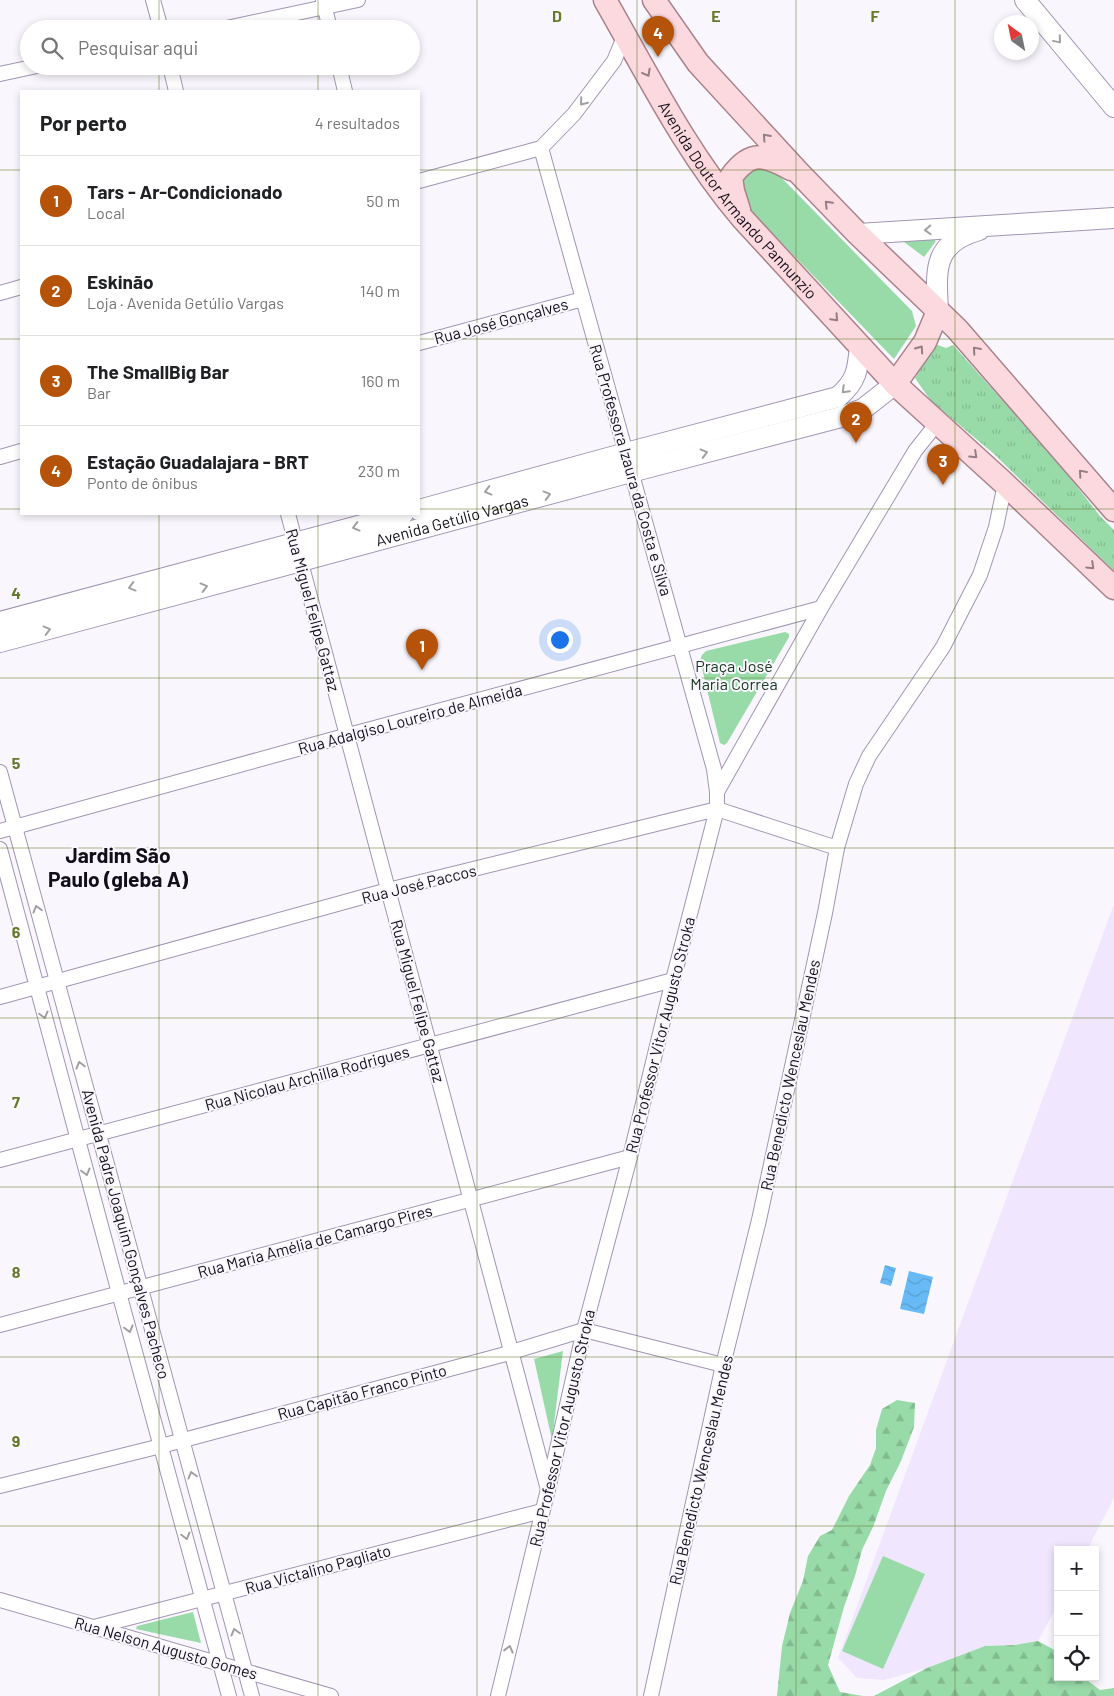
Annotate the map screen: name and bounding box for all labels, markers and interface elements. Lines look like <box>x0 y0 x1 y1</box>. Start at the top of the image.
text: D <box>552 6 562 25</box>
text: E <box>711 6 721 25</box>
text: F <box>871 6 880 25</box>
north arrow <box>994 15 1039 60</box>
pin: 4 <box>642 16 674 57</box>
search box <box>20 20 420 75</box>
icon: search <box>38 34 66 62</box>
one-way arrow <box>1052 34 1061 43</box>
text: Pesquisar aqui <box>78 36 198 59</box>
one-way arrow <box>640 67 650 76</box>
one-way arrow <box>580 96 588 105</box>
street label: Avenida Doutor Armando Pannunzio <box>655 97 822 302</box>
text: Por perto <box>40 110 127 135</box>
text: 4 resultados <box>315 113 400 132</box>
one-way arrow <box>763 134 772 143</box>
text: Tars - Ar-Condicionado <box>87 180 283 203</box>
text: 1 <box>53 191 59 210</box>
text: 50 m <box>366 191 400 210</box>
one-way arrow <box>825 200 834 209</box>
text: Local <box>87 203 125 222</box>
one-way arrow <box>924 224 932 235</box>
text: Eskinão <box>87 270 154 293</box>
text: 2 <box>52 281 60 300</box>
text: 140 m <box>360 281 400 300</box>
text: Loja · Avenida Getúlio Vargas <box>87 293 284 312</box>
street label: Rua José Gonçalves <box>432 294 570 348</box>
one-way arrow <box>829 313 838 322</box>
street label: Rua Professora Izaura da Costa e Silva <box>586 342 677 598</box>
one-way arrow <box>914 345 923 355</box>
one-way arrow <box>973 347 982 356</box>
text: The SmallBig Bar <box>87 360 229 383</box>
text: 3 <box>52 371 60 390</box>
text: 160 m <box>361 371 400 390</box>
text: Bar <box>87 383 111 402</box>
one-way arrow <box>842 384 851 393</box>
pin: 2 <box>840 402 872 443</box>
pin: 3 <box>927 444 959 485</box>
one-way arrow <box>699 448 708 459</box>
one-way arrow <box>968 449 977 458</box>
text: Estação Guadalajara - BRT <box>87 450 309 473</box>
text: 4 <box>51 461 61 480</box>
text: 230 m <box>358 461 400 480</box>
one-way arrow <box>1079 470 1088 479</box>
text: Ponto de ônibus <box>87 473 198 492</box>
one-way arrow <box>484 485 493 495</box>
street label: Avenida Getúlio Vargas <box>373 490 530 549</box>
one-way arrow <box>542 490 550 500</box>
one-way arrow <box>353 521 361 531</box>
street label: Rua Miguel Felipe Gattaz <box>283 526 344 693</box>
one-way arrow <box>1086 561 1095 570</box>
one-way arrow <box>127 581 136 592</box>
text: 4 <box>11 583 21 602</box>
one-way arrow <box>199 583 208 593</box>
one-way arrow <box>43 625 51 635</box>
your location <box>547 627 573 653</box>
pin: 1 <box>406 629 438 670</box>
park label: Praça José Maria Correa <box>690 656 778 693</box>
street label: Rua Adalgiso Loureiro de Almeida <box>296 679 524 758</box>
text: 5 <box>12 753 21 772</box>
district label: Jardim São Paulo (gleba A) <box>48 842 189 891</box>
street label: Rua José Paccos <box>359 860 478 907</box>
one-way arrow <box>33 905 43 913</box>
street label: Rua Professor Vitor Augusto Stroka <box>621 915 698 1155</box>
street label: Rua Miguel Felipe Gattaz <box>388 917 449 1084</box>
text: 6 <box>12 922 21 941</box>
street label: Rua Benedicto Wenceslau Mendes <box>756 958 823 1192</box>
one-way arrow <box>38 1010 49 1019</box>
street label: Rua Nicolau Archilla Rodrigues <box>203 1041 411 1114</box>
one-way arrow <box>75 1061 86 1070</box>
street label: Avenida Padre Joaquim Gonçalves Pacheco <box>79 1087 174 1381</box>
text: 7 <box>12 1092 20 1111</box>
one-way arrow <box>80 1167 91 1176</box>
street label: Rua Maria Amélia de Camargo Pires <box>195 1200 434 1281</box>
text: 8 <box>12 1262 21 1281</box>
street label: Rua Professor Vitor Augusto Stroka <box>525 1307 598 1548</box>
one-way arrow <box>123 1324 133 1332</box>
street label: Rua Benedicto Wenceslau Mendes <box>665 1353 736 1587</box>
street label: Rua Capitão Franco Pinto <box>275 1360 449 1423</box>
text: 9 <box>12 1431 20 1450</box>
one-way arrow <box>188 1472 198 1480</box>
one-way arrow <box>180 1531 190 1539</box>
street label: Rua Victalino Pagliato <box>243 1540 393 1597</box>
map controls <box>1054 1546 1099 1681</box>
button: + <box>1054 1546 1099 1591</box>
button: − <box>1054 1591 1099 1636</box>
street label: Rua Nelson Augusto Gomes <box>73 1612 260 1683</box>
one-way arrow <box>230 1628 241 1637</box>
button: locate <box>1054 1636 1099 1681</box>
one-way arrow <box>503 1644 514 1653</box>

